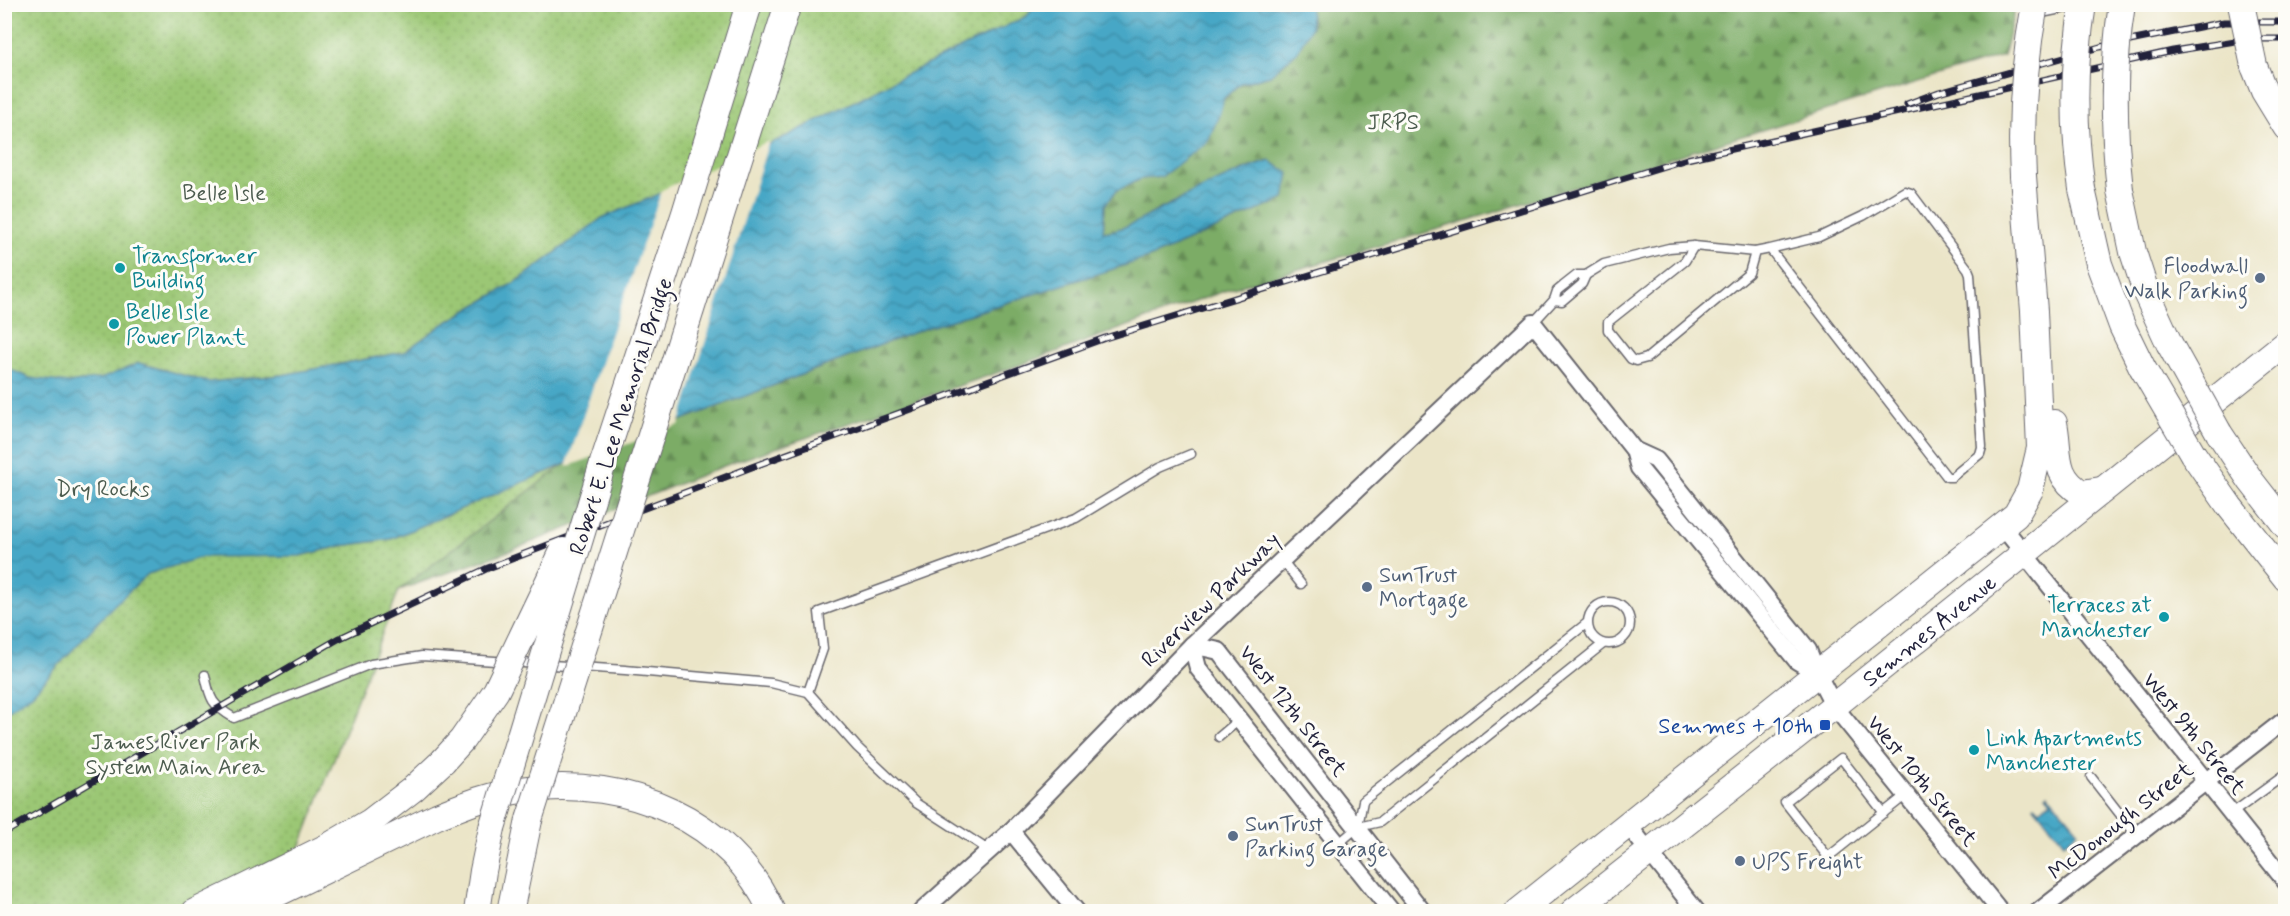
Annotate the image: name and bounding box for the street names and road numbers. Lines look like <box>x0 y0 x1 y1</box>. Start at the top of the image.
street label: Robert E. Lee Memorial Bridge <box>564 275 683 560</box>
street label: Riverview Parkway <box>1136 527 1287 674</box>
street label: Semmes Avenue <box>1857 569 2003 694</box>
street label: West 12th Street <box>1232 640 1353 783</box>
street label: West 9th Street <box>2136 667 2251 801</box>
street label: West 10th Street <box>1860 710 1983 853</box>
street label: McDonough Street <box>2043 756 2201 889</box>

